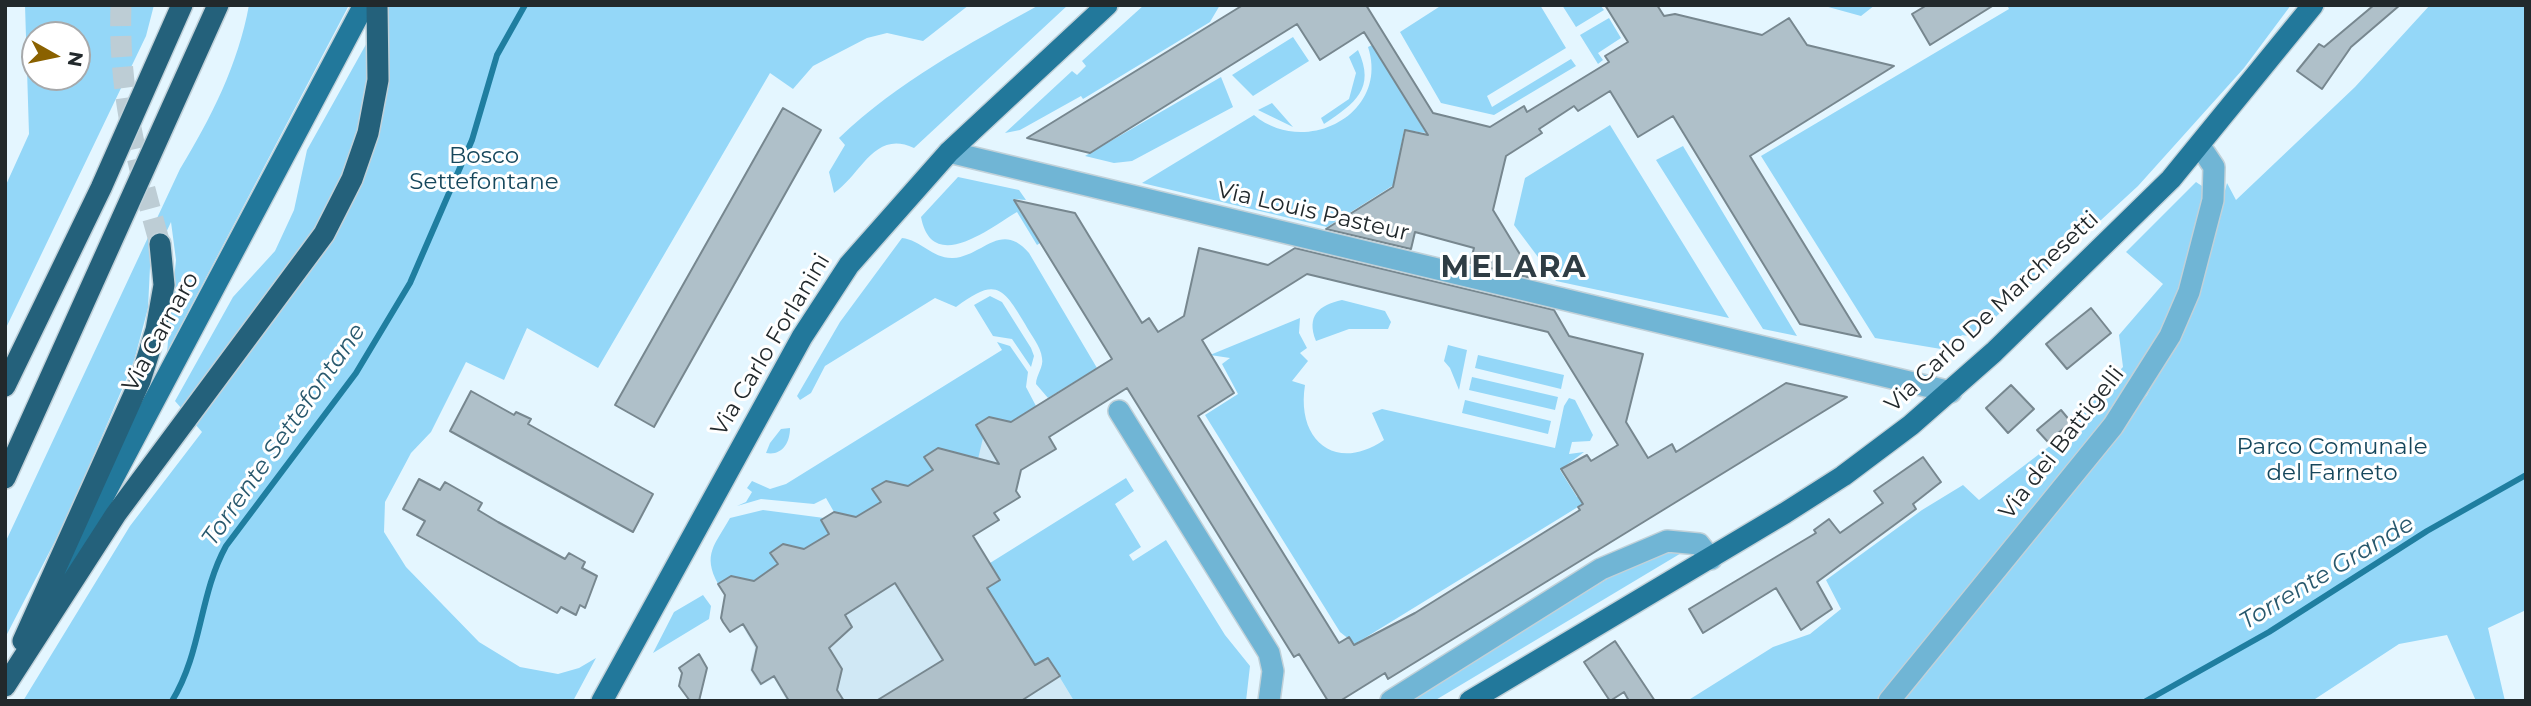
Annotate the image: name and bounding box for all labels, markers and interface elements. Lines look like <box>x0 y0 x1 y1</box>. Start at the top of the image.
north arrow <box>21 21 91 91</box>
text: N <box>63 50 88 68</box>
park label: Bosco Settefontane <box>409 142 559 196</box>
street label: Via Louis Pasteur <box>1214 176 1412 248</box>
street label: Via Carlo De Marchesetti <box>1879 206 2105 418</box>
street label: Via Carlo Forlanini <box>706 249 836 441</box>
district label: MELARA <box>1441 250 1587 286</box>
street label: Via Carnaro <box>117 267 205 397</box>
water label: Torrente Settefontane <box>196 318 372 552</box>
street label: Via dei Battigelli <box>1994 361 2130 525</box>
park label: Parco Comunale del Farneto <box>2236 433 2428 487</box>
water label: Torrente Grande <box>2235 510 2419 636</box>

